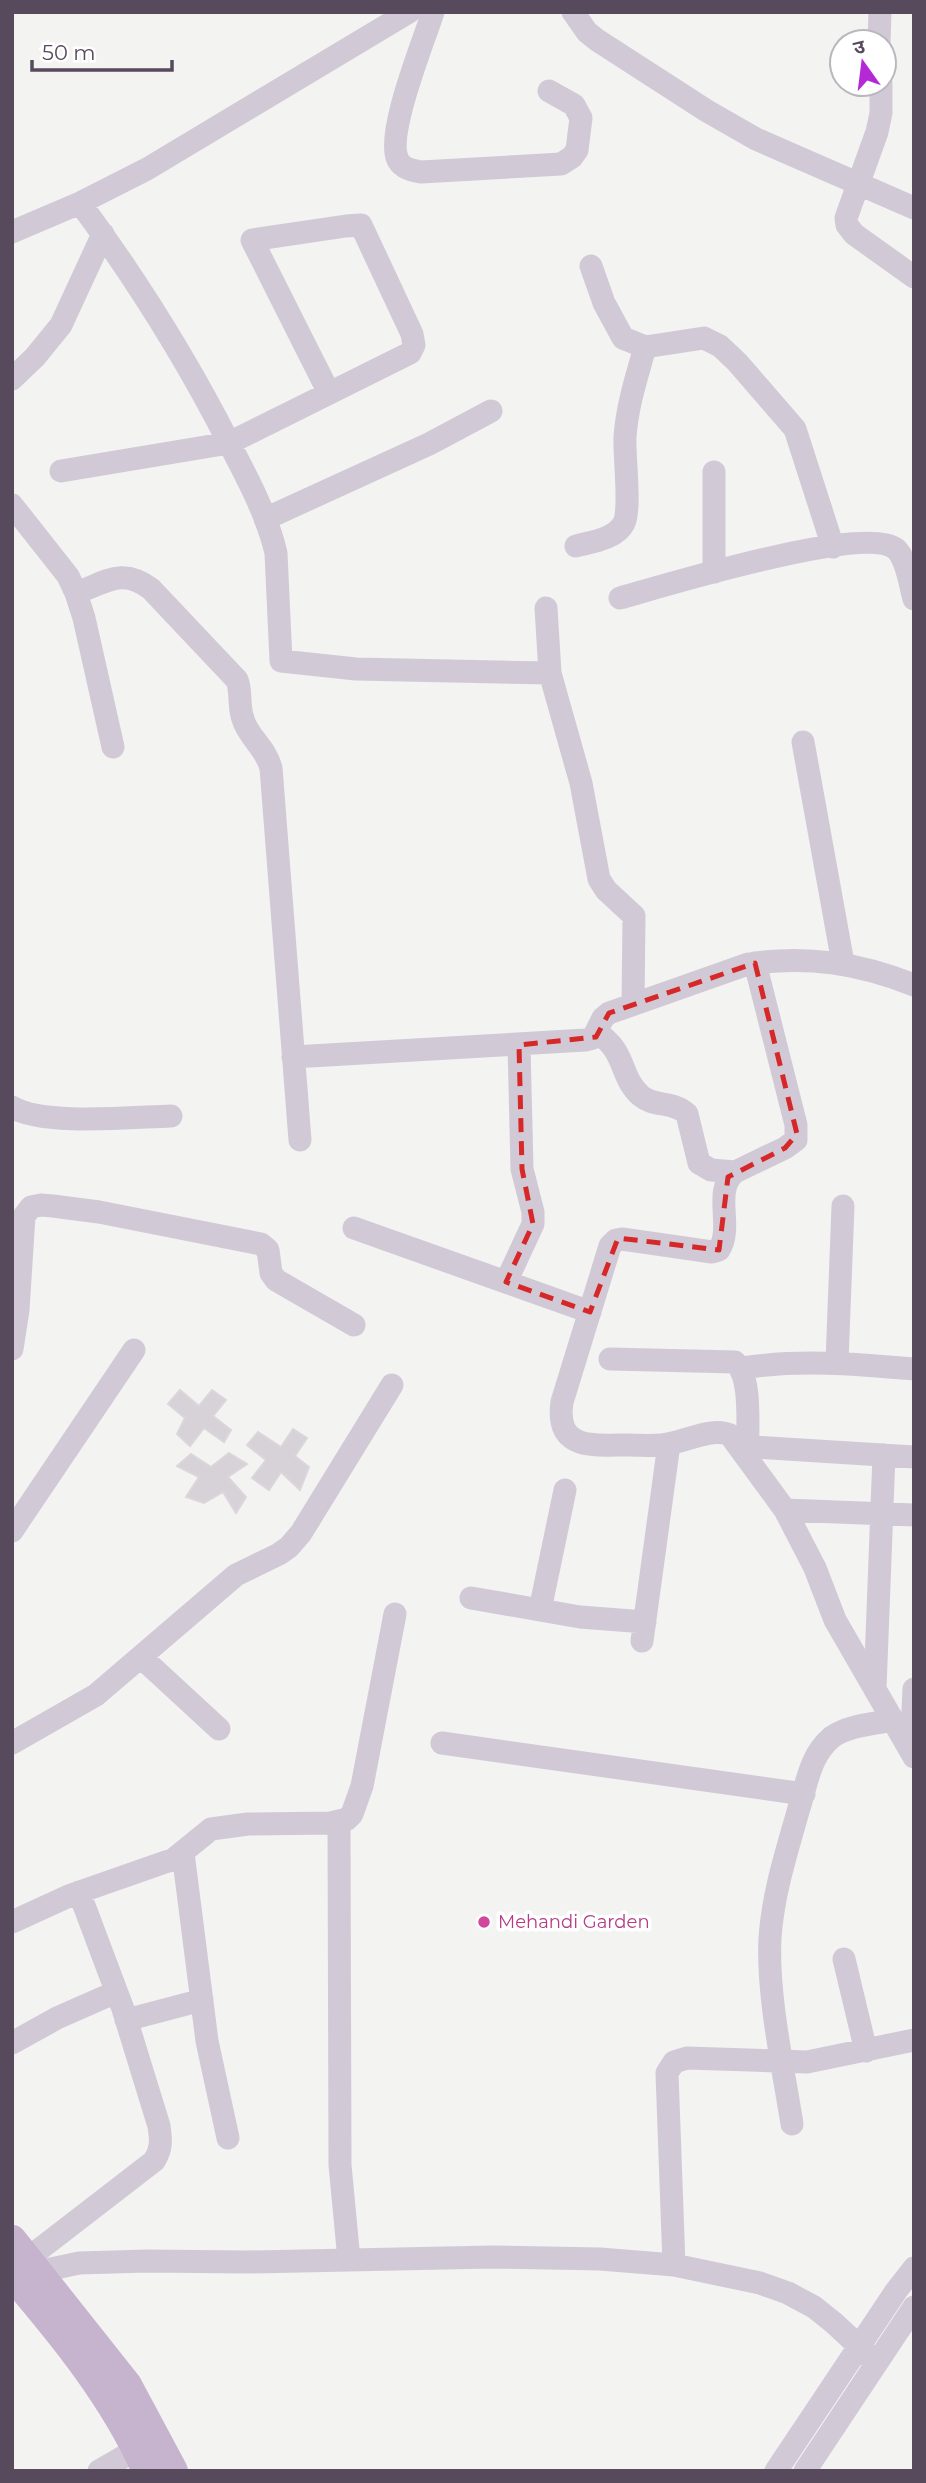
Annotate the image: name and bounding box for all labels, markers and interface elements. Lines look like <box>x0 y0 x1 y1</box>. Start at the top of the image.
scale bar <box>32 28 172 72</box>
north arrow <box>828 28 898 98</box>
text: उ <box>851 34 868 59</box>
text: 50 m <box>42 40 96 65</box>
place label: Mehandi Garden <box>498 1911 650 1933</box>
marker: Mehandi Garden <box>476 1914 492 1930</box>

